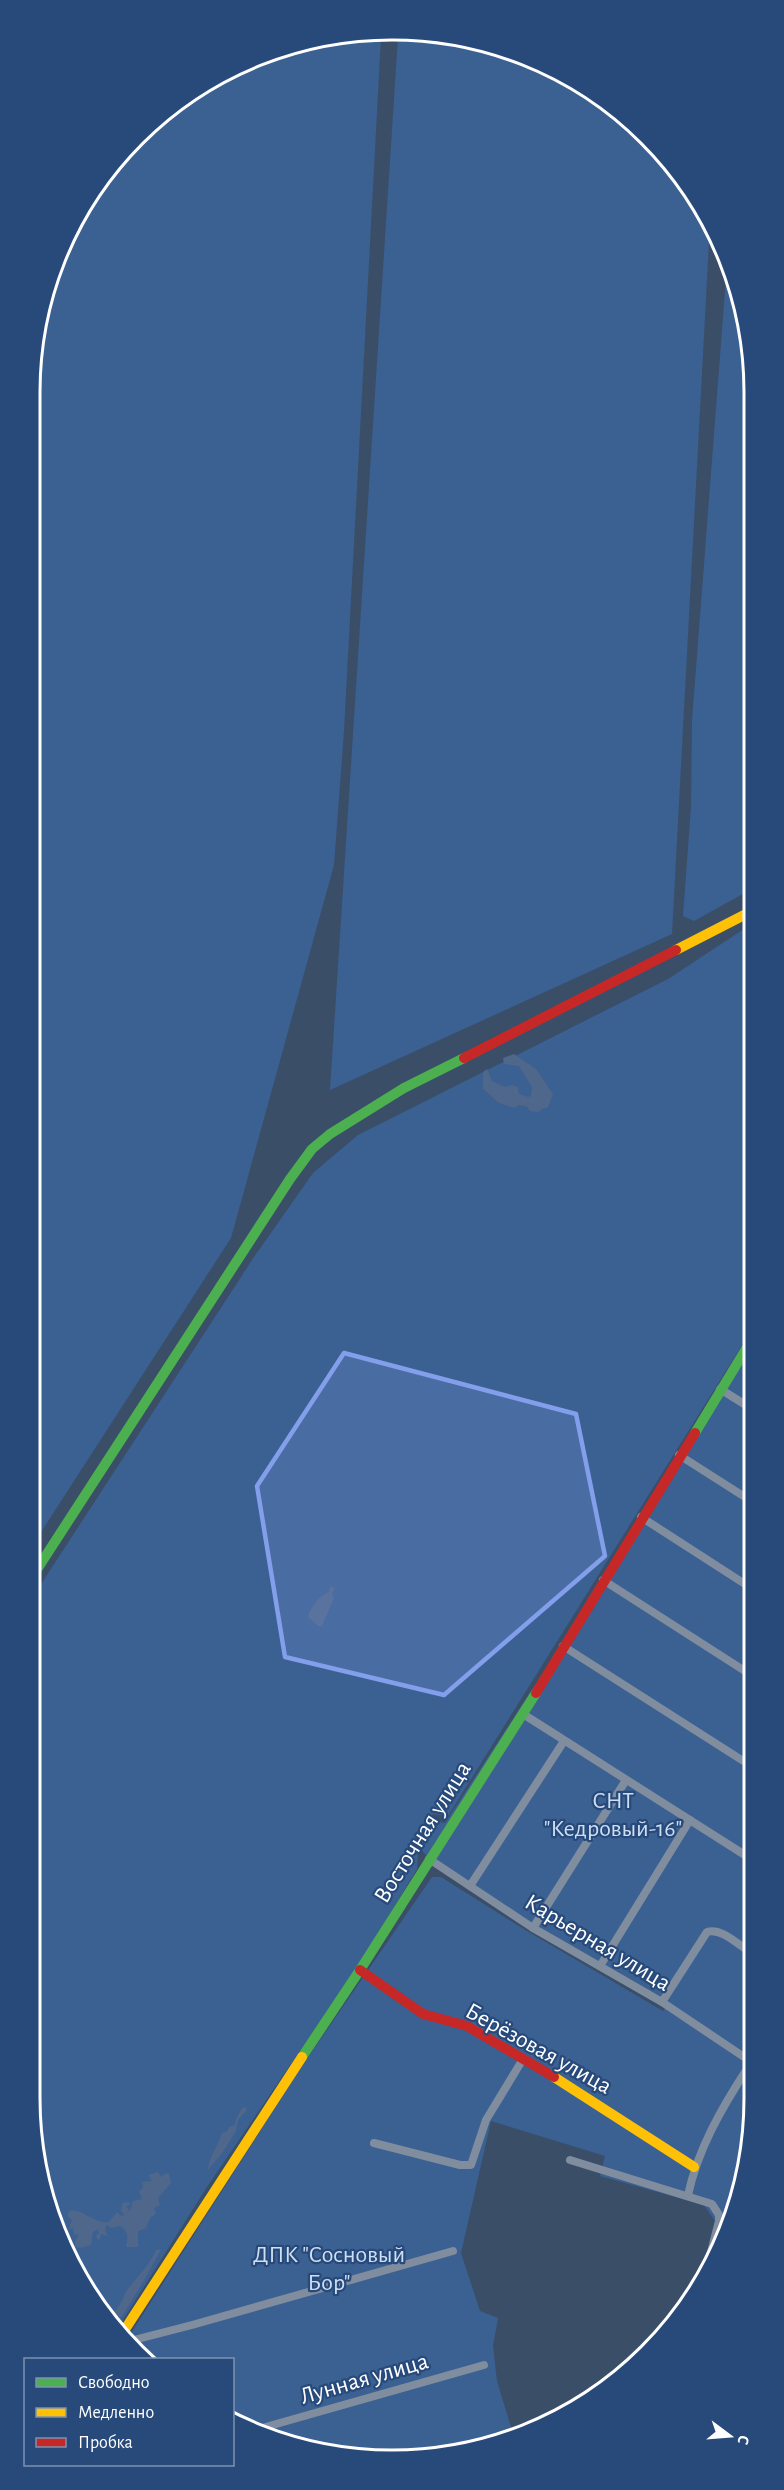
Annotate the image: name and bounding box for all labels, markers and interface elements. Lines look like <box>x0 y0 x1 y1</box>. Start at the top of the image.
street label: Восточная улица <box>370 1758 476 1907</box>
park label: СНТ "Кедровый-16" <box>544 1789 682 1841</box>
street label: Карьерная улица <box>520 1890 675 1996</box>
street label: Берёзовая улица <box>461 1999 616 2099</box>
park label: ДПК "Сосновый Бор" <box>253 2243 405 2295</box>
street label: Лунная улица <box>297 2349 431 2409</box>
legend <box>24 2358 234 2466</box>
text: Свободно <box>78 2373 150 2392</box>
text: Медленно <box>78 2404 154 2422</box>
north arrow <box>700 2406 760 2466</box>
text: Пробка <box>78 2433 133 2452</box>
text: С <box>735 2433 752 2446</box>

